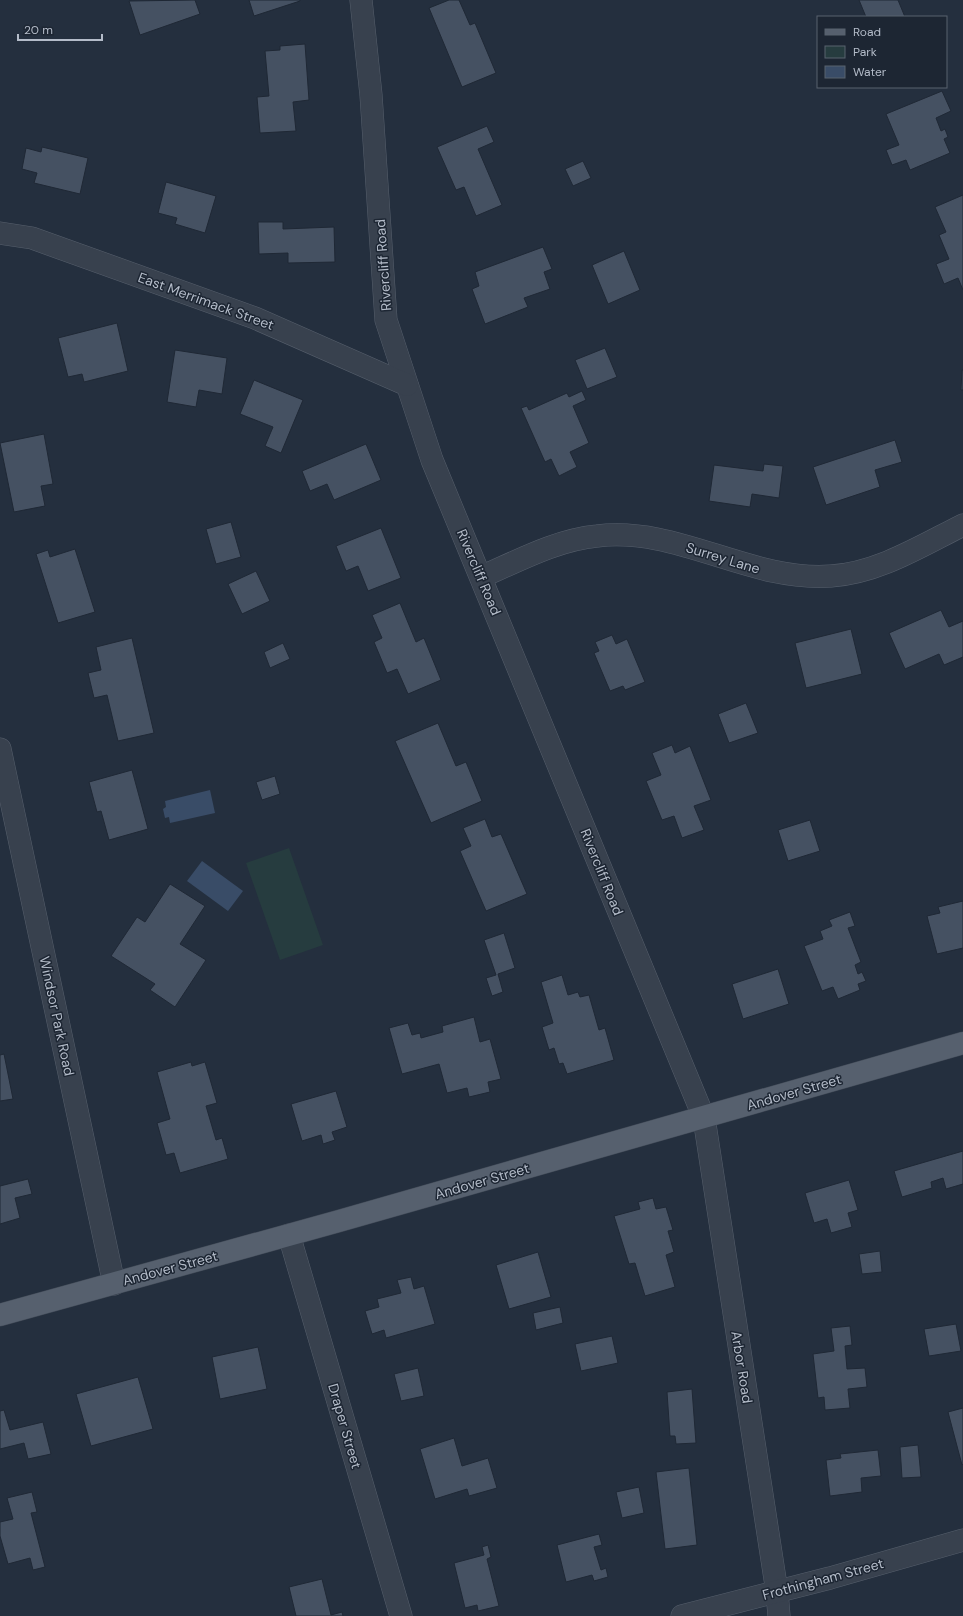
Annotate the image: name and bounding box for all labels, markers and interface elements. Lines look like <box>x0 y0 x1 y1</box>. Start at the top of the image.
scale bar <box>18 16 102 42</box>
legend <box>817 16 947 88</box>
text: 20 m <box>24 22 53 38</box>
text: Road <box>853 24 881 40</box>
text: Park <box>853 44 877 60</box>
text: Water <box>853 64 887 80</box>
street label: Rivercliff Road <box>371 219 395 311</box>
street label: East Merrimack Street <box>136 268 276 334</box>
street label: Rivercliff Road <box>453 526 505 618</box>
street label: Surrey Lane <box>684 538 762 578</box>
street label: Rivercliff Road <box>576 826 628 918</box>
street label: Windsor Park Road <box>36 954 78 1078</box>
street label: Andover Street <box>745 1070 843 1114</box>
street label: Andover Street <box>433 1159 531 1203</box>
street label: Andover Street <box>121 1247 219 1289</box>
street label: Arbor Road <box>727 1330 757 1404</box>
street label: Draper Street <box>324 1381 366 1471</box>
street label: Frothingham Street <box>760 1554 886 1604</box>

